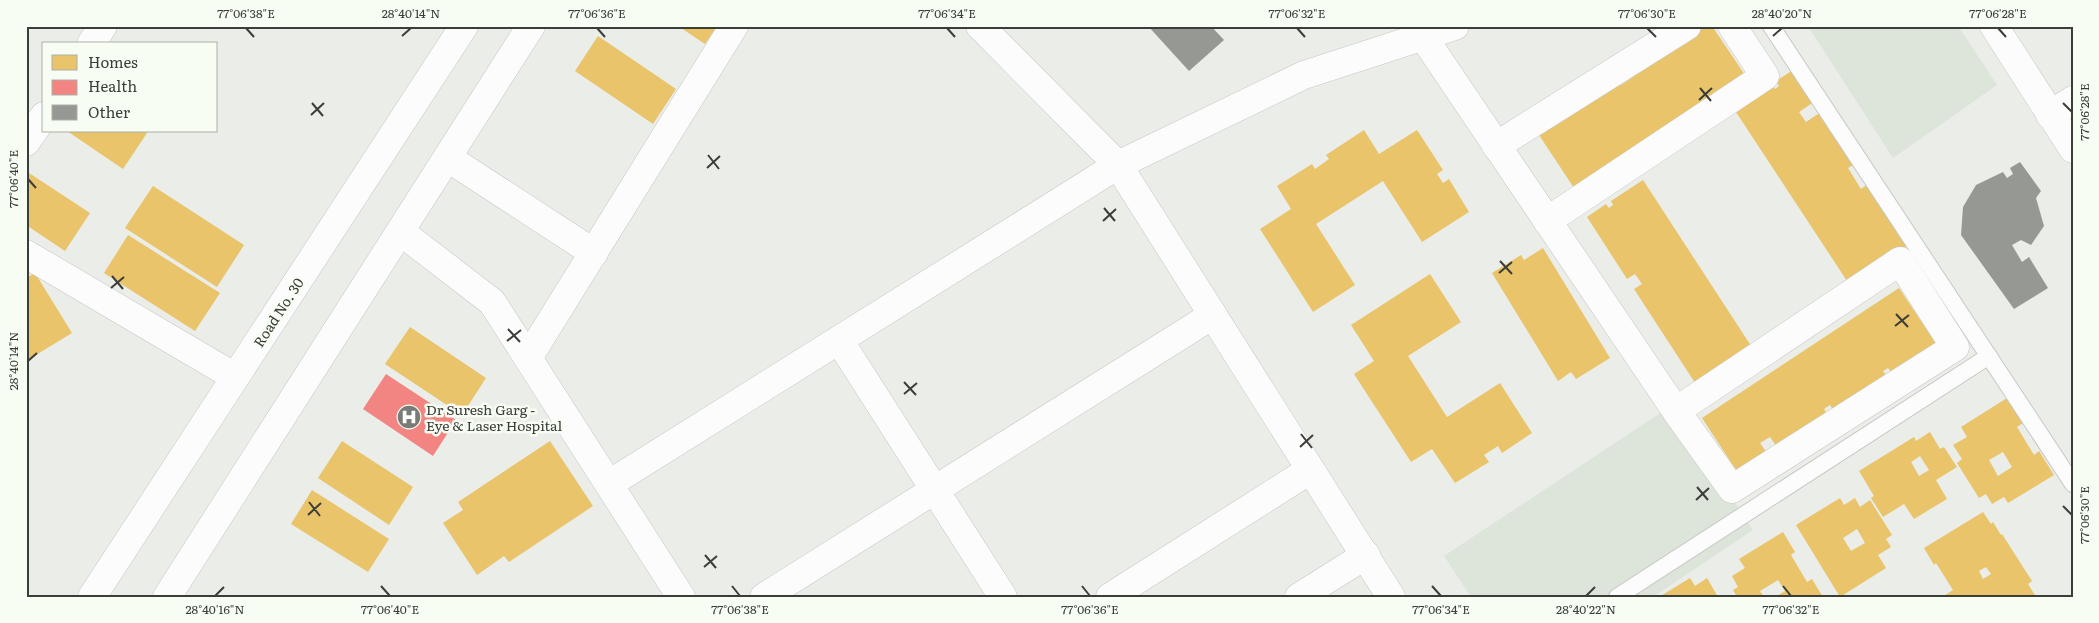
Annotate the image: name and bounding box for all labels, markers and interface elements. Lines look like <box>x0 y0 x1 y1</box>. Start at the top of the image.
text: 77°06'38"E <box>217 4 275 22</box>
text: 28°40'14"N <box>382 4 440 22</box>
text: 77°06'36"E <box>568 4 626 22</box>
text: 77°06'34"E <box>918 4 976 22</box>
text: 77°06'32"E <box>1269 4 1326 22</box>
text: 77°06'30"E <box>1618 4 1676 22</box>
text: 28°40'20"N <box>1752 4 1812 22</box>
text: 77°06'28"E <box>1969 4 2027 22</box>
legend <box>42 42 218 132</box>
text: Homes <box>88 50 138 73</box>
text: Health <box>88 74 137 97</box>
text: 77°06'28"E <box>2075 83 2093 141</box>
text: Other <box>88 100 130 123</box>
text: 77°06'40"E <box>4 150 22 208</box>
street label: Road No. 30 <box>248 273 308 351</box>
text: 28°40'14"N <box>4 332 22 390</box>
place label: Dr Suresh Garg - Eye & Laser Hospital <box>426 399 563 435</box>
hospital icon: Dr Suresh Garg - Eye & Laser Hospital <box>396 404 422 430</box>
text: 77°06'30"E <box>2075 486 2093 544</box>
text: 28°40'16"N <box>186 600 245 618</box>
text: 77°06'40"E <box>361 600 419 618</box>
text: 77°06'38"E <box>711 600 769 618</box>
text: 77°06'36"E <box>1061 600 1119 618</box>
text: 77°06'34"E <box>1412 600 1470 618</box>
text: 28°40'22"N <box>1556 600 1616 618</box>
text: 77°06'32"E <box>1763 600 1820 618</box>

